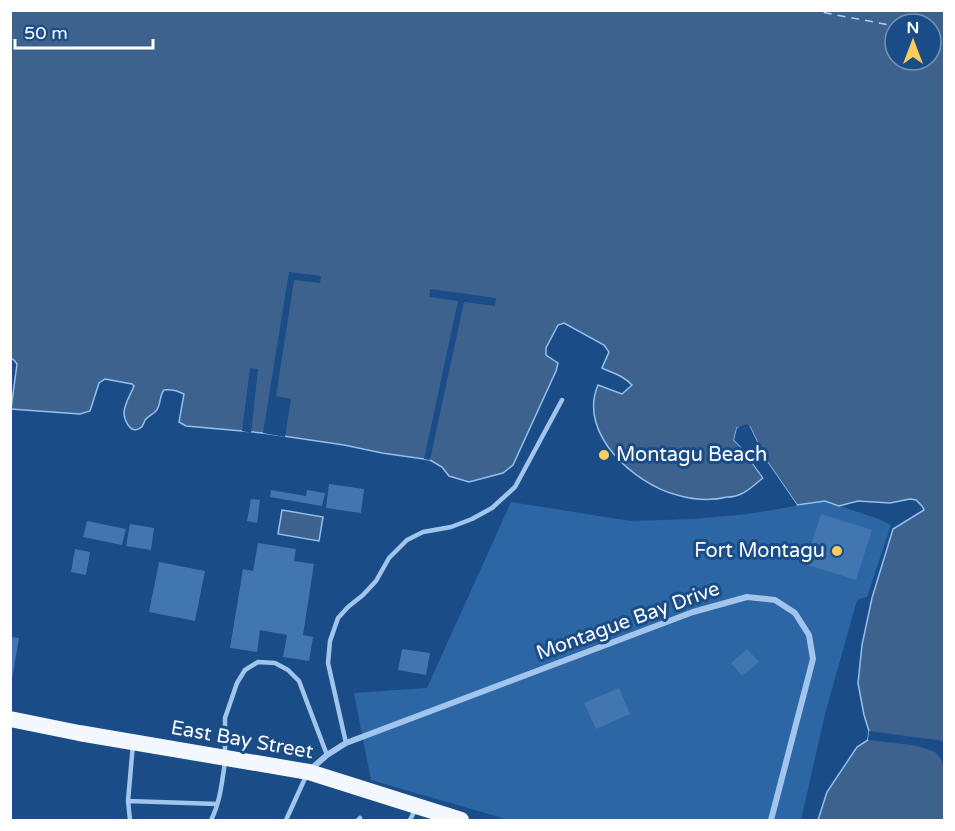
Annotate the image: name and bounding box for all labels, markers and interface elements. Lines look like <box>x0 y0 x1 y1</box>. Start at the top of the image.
scale bar <box>15 12 153 50</box>
north arrow <box>883 12 943 72</box>
text: N <box>907 18 919 38</box>
text: 50 m <box>24 22 68 44</box>
place label: Montagu Beach <box>616 443 767 467</box>
marker: Montagu Beach <box>597 448 611 462</box>
place label: Fort Montagu <box>694 539 825 563</box>
marker: Fort Montagu <box>830 544 844 558</box>
street label: Montague Bay Drive <box>533 577 723 665</box>
street label: East Bay Street <box>169 716 315 764</box>

